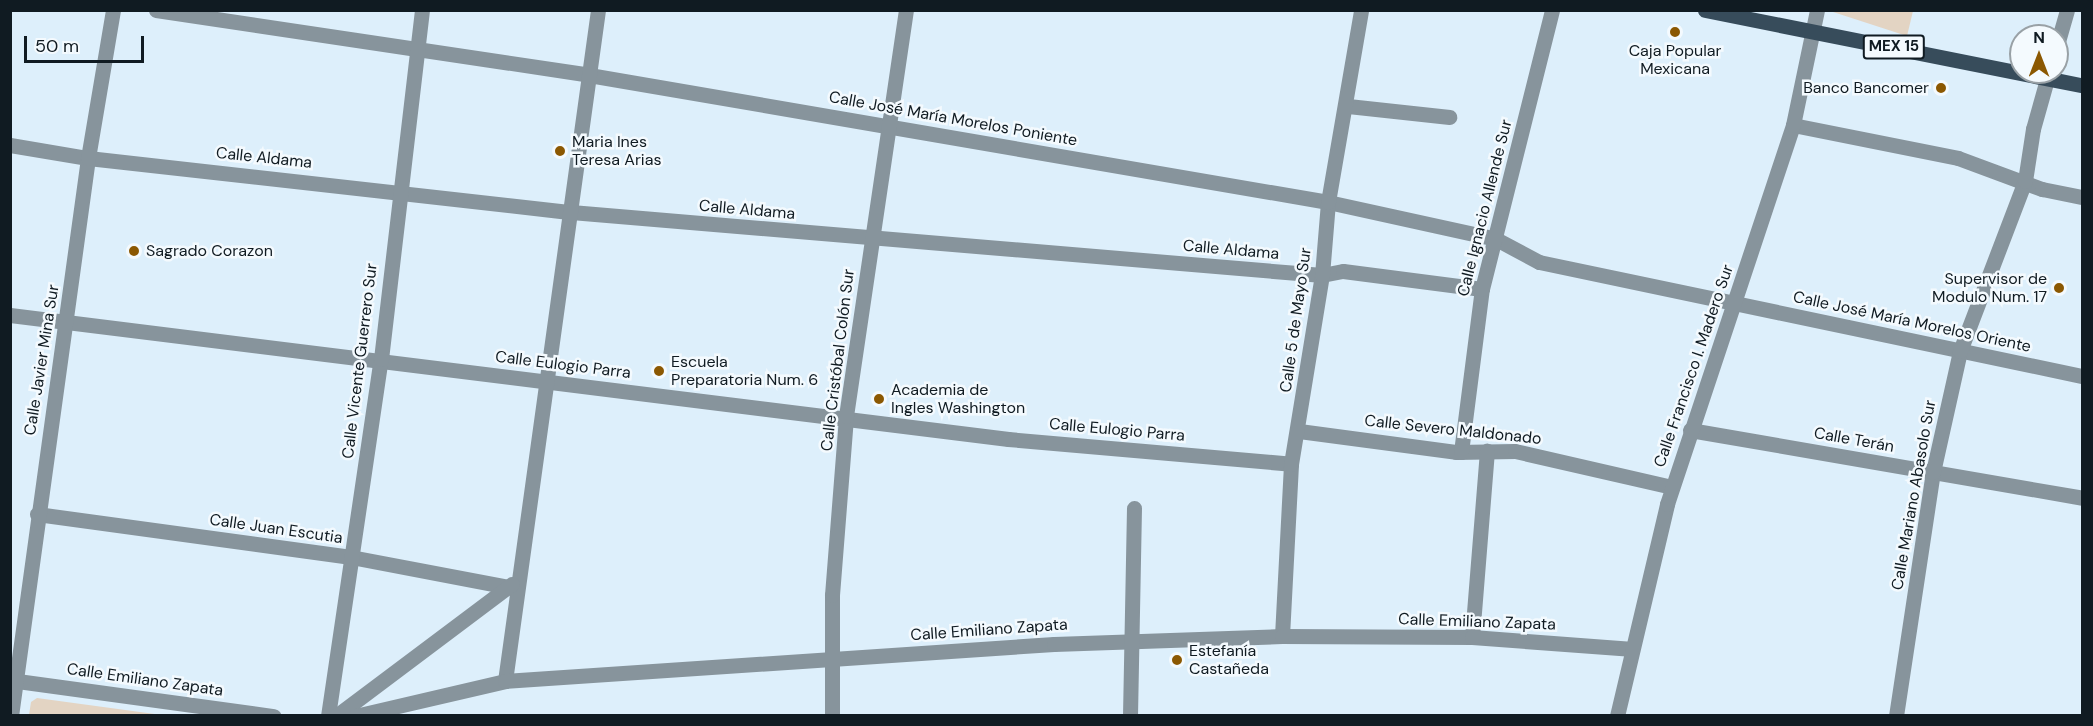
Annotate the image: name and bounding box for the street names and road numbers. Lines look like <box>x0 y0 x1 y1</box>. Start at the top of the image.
road number: MEX 15 <box>1862 35 1926 59</box>
street label: Calle José María Morelos Poniente <box>827 88 1079 150</box>
street label: Calle Ignacio Allende Sur <box>1454 118 1516 298</box>
street label: Calle Aldama <box>215 143 313 173</box>
street label: Calle Aldama <box>698 196 796 224</box>
street label: Calle Aldama <box>1182 236 1280 264</box>
street label: Calle 5 de Mayo Sur <box>1276 246 1316 394</box>
street label: Calle Vicente Guerrero Sur <box>338 262 382 460</box>
street label: Calle Francisco I. Madero Sur <box>1650 262 1738 470</box>
street label: Calle Cristóbal Colón Sur <box>817 268 859 452</box>
street label: Calle Javier Mina Sur <box>21 283 63 437</box>
street label: Calle José María Morelos Oriente <box>1791 287 2033 357</box>
street label: Calle Eulogio Parra <box>494 347 632 383</box>
street label: Calle Mariano Abasolo Sur <box>1888 398 1940 592</box>
street label: Calle Severo Maldonado <box>1364 411 1542 449</box>
street label: Calle Eulogio Parra <box>1048 414 1186 446</box>
street label: Calle Terán <box>1812 424 1896 456</box>
street label: Calle Juan Escutia <box>208 510 344 548</box>
street label: Calle Emiliano Zapata <box>1398 610 1556 634</box>
street label: Calle Emiliano Zapata <box>910 615 1068 645</box>
street label: Calle Emiliano Zapata <box>66 660 224 700</box>

